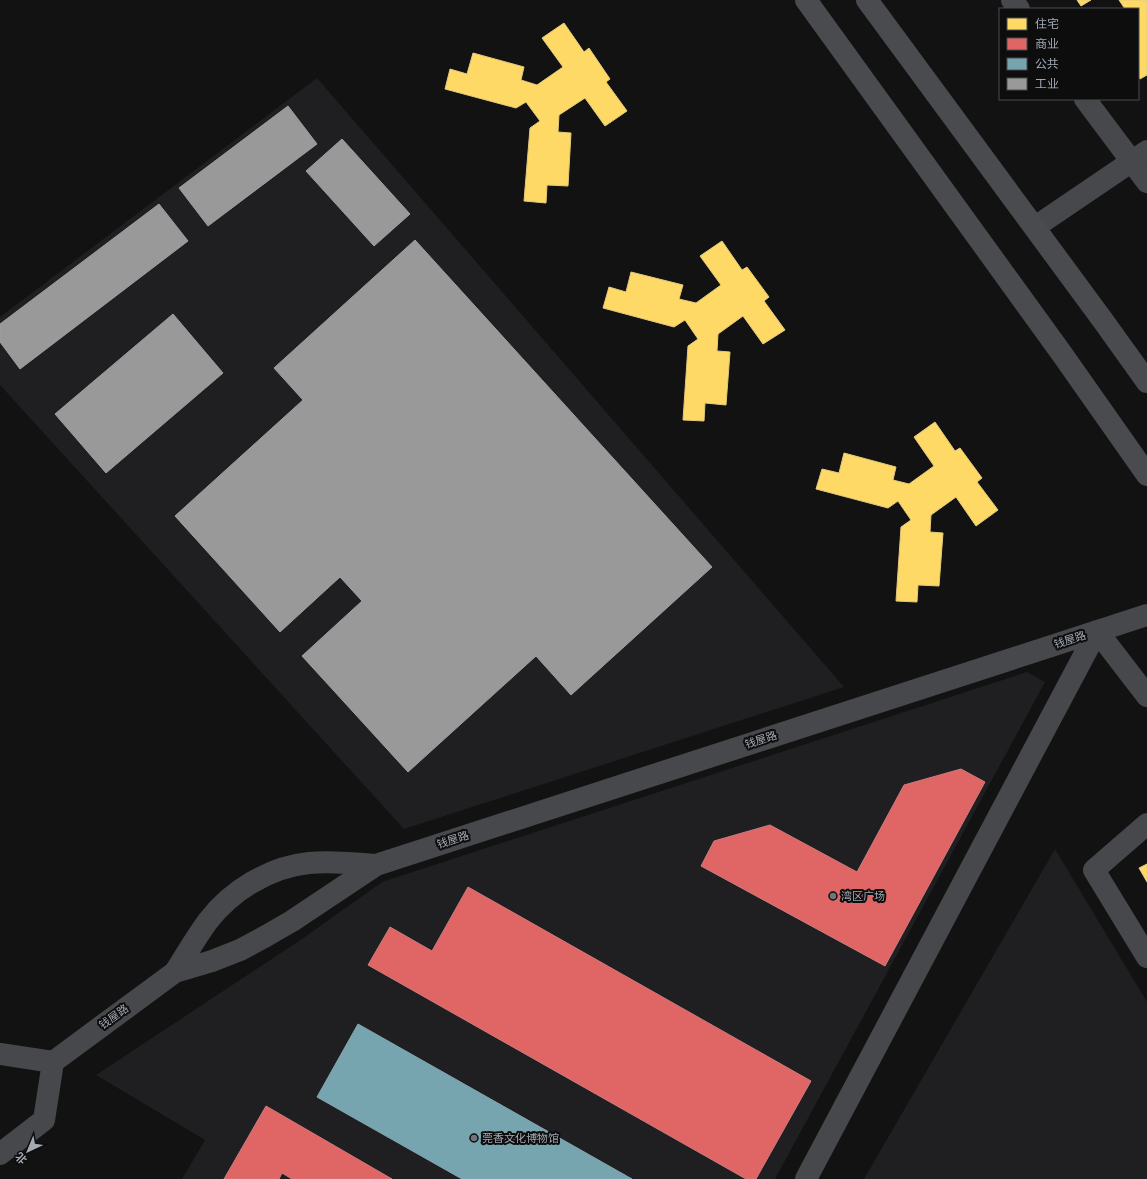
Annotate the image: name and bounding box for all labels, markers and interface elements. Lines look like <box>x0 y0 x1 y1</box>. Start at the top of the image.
legend <box>999 8 1139 100</box>
text: 住宅 <box>1035 17 1059 31</box>
text: 商业 <box>1035 37 1059 51</box>
text: 公共 <box>1035 57 1059 71</box>
text: 工业 <box>1035 77 1059 91</box>
street label: 钱屋路 <box>1052 629 1088 651</box>
street label: 钱屋路 <box>743 729 779 751</box>
street label: 钱屋路 <box>435 829 471 851</box>
place label: 湾区广场 <box>841 890 885 903</box>
marker: 湾区广场 <box>828 891 838 901</box>
street label: 钱屋路 <box>97 1002 131 1032</box>
north arrow <box>8 1131 48 1171</box>
place label: 莞香文化博物馆 <box>482 1132 559 1145</box>
marker: 莞香文化博物馆 <box>469 1133 479 1143</box>
text: 北 <box>13 1149 30 1166</box>

